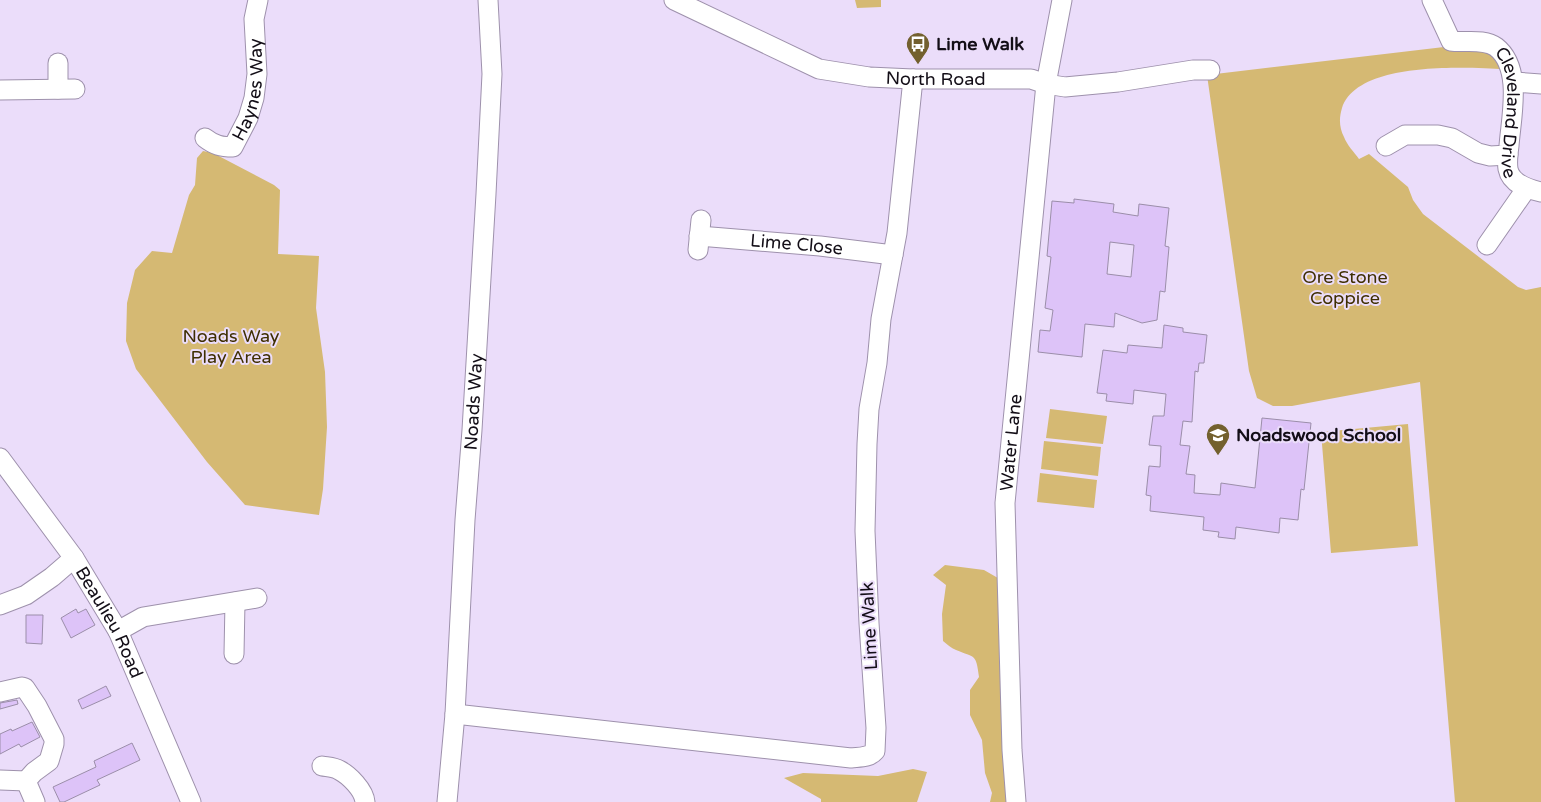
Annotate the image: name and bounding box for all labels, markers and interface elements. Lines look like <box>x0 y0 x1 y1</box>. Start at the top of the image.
bus stop icon: Lime Walk <box>905 31 931 65</box>
place label: Lime Walk <box>936 33 1024 55</box>
street label: Haynes Way <box>227 37 268 144</box>
street label: Cleveland Drive <box>1490 42 1524 182</box>
street label: North Road <box>885 67 986 90</box>
street label: Lime Close <box>749 229 844 260</box>
park label: Ore Stone Coppice <box>1302 266 1388 309</box>
park label: Noads Way Play Area <box>182 325 280 368</box>
street label: Noads Way <box>459 353 488 451</box>
street label: Water Lane <box>995 393 1027 492</box>
school or university icon: Noadswood School <box>1205 422 1231 456</box>
place label: Noadswood School <box>1236 424 1401 446</box>
street label: Beaulieu Road <box>71 562 148 682</box>
street label: Lime Walk <box>856 581 882 671</box>

